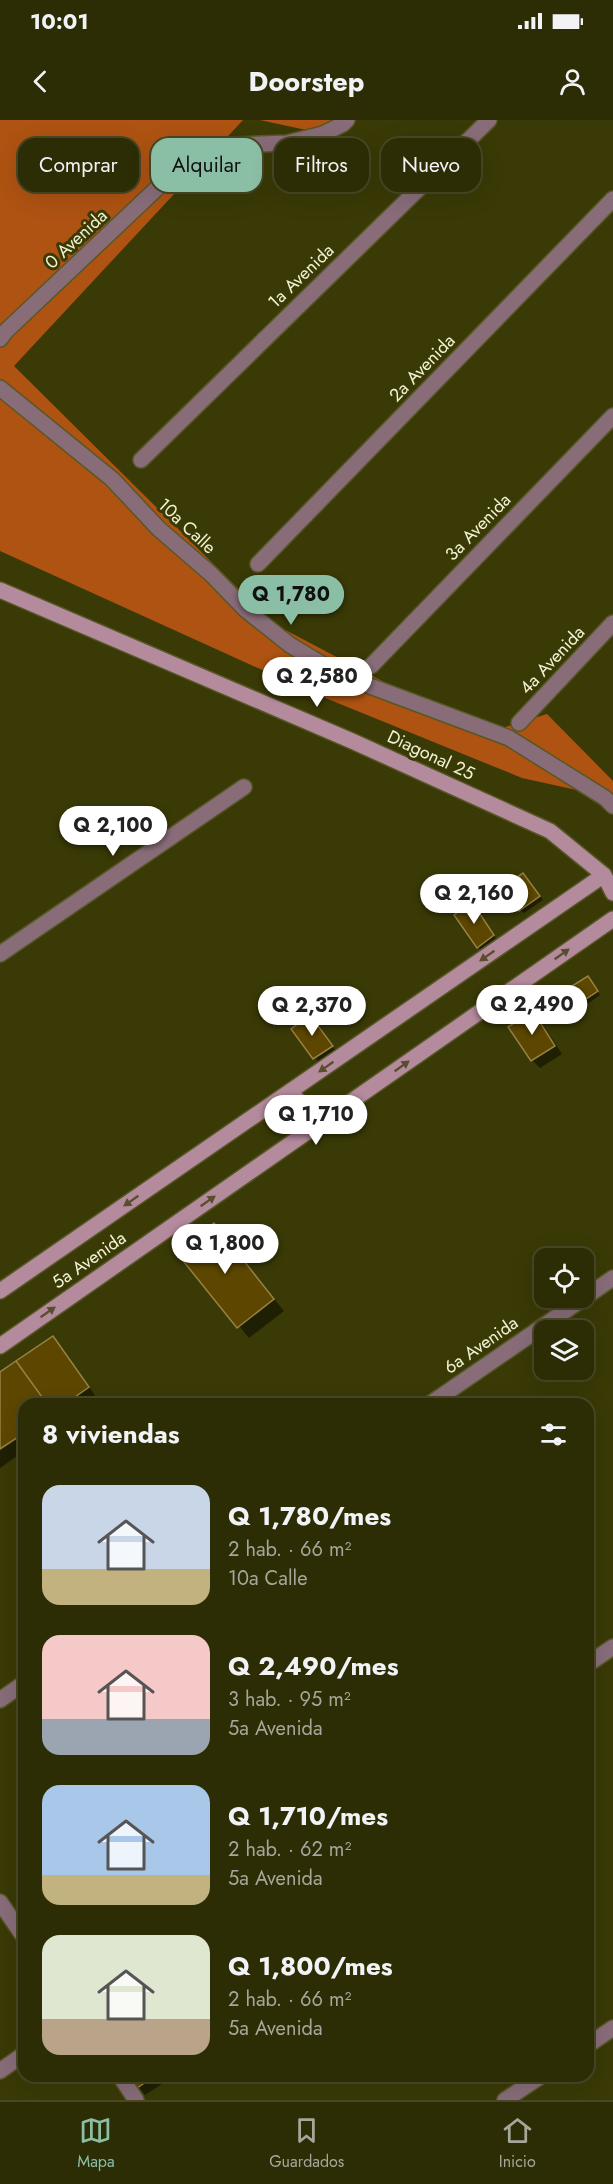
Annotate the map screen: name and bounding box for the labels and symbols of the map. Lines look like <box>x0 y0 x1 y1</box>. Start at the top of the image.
street label: 0 Avenida <box>39 203 113 275</box>
street label: 1a Avenida <box>262 238 340 314</box>
street label: 2a Avenida <box>383 328 461 408</box>
street label: 3a Avenida <box>439 487 517 567</box>
street label: 10a Calle <box>152 492 222 560</box>
pin: Q 1,780 <box>236 575 346 626</box>
street label: 4a Avenida <box>513 620 591 700</box>
pin: Q 2,580 <box>262 657 372 708</box>
street label: Diagonal 25 <box>383 723 479 787</box>
pin: Q 2,100 <box>58 806 168 857</box>
pin: Q 2,160 <box>419 874 529 925</box>
one-way arrow <box>554 948 570 960</box>
one-way arrow <box>479 950 495 962</box>
pin: Q 2,490 <box>477 985 587 1036</box>
pin: Q 2,370 <box>257 986 367 1037</box>
one-way arrow <box>394 1060 410 1072</box>
one-way arrow <box>318 1061 334 1072</box>
pin: Q 1,710 <box>261 1095 371 1146</box>
one-way arrow <box>123 1195 139 1207</box>
one-way arrow <box>200 1196 216 1207</box>
pin: Q 1,800 <box>170 1224 280 1275</box>
street label: 5a Avenida <box>47 1225 131 1295</box>
one-way arrow <box>40 1307 56 1318</box>
street label: 6a Avenida <box>439 1310 523 1380</box>

